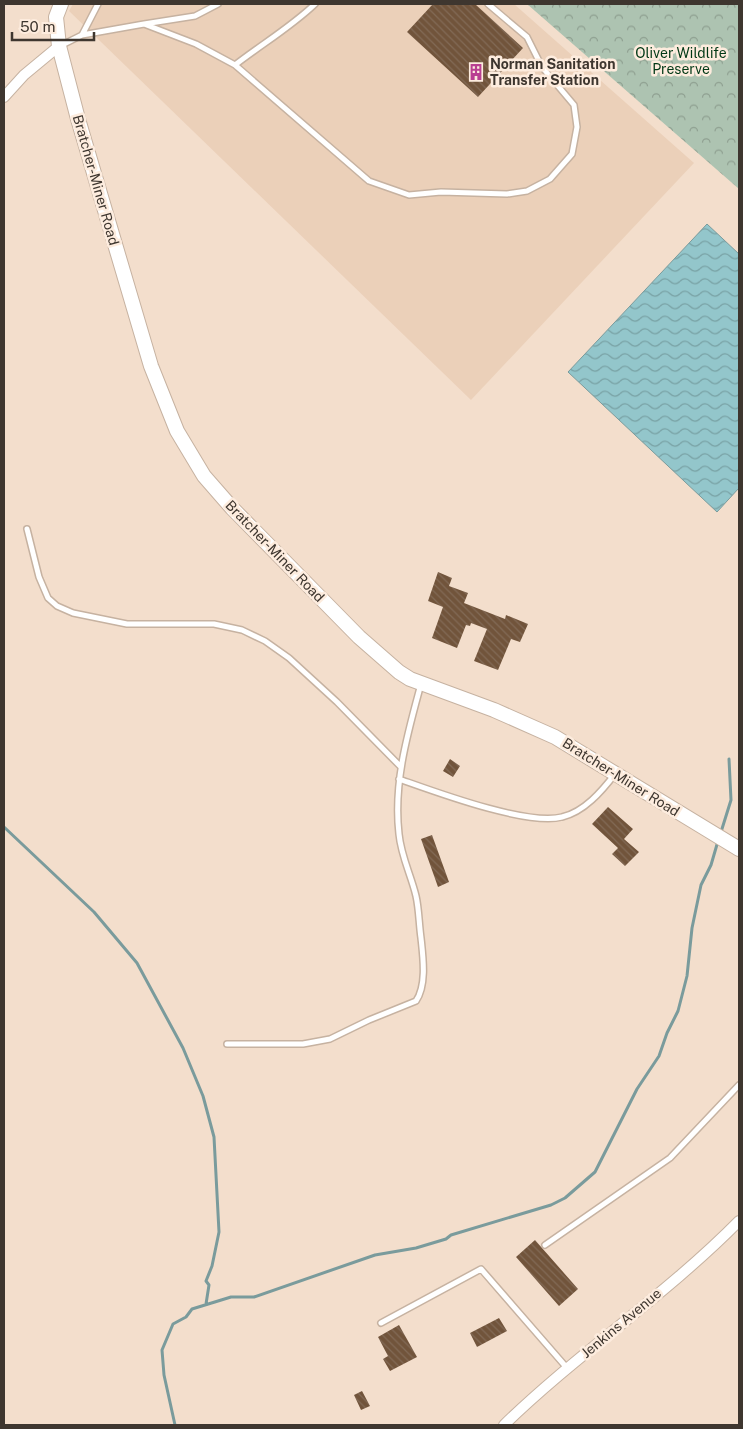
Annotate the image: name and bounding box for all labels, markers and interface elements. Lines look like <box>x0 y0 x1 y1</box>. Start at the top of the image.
scale bar <box>12 10 95 42</box>
text: 50 m <box>20 18 55 35</box>
park label: Oliver Wildlife Preserve <box>635 45 727 77</box>
place label: Norman Sanitation Transfer Station <box>490 56 615 88</box>
building icon: Norman Sanitation Transfer Station <box>466 62 486 82</box>
street label: Bratcher-Miner Road <box>70 113 122 247</box>
street label: Bratcher-Miner Road <box>222 497 328 605</box>
street label: Bratcher-Miner Road <box>560 734 682 820</box>
street label: Jenkins Avenue <box>578 1285 664 1361</box>

